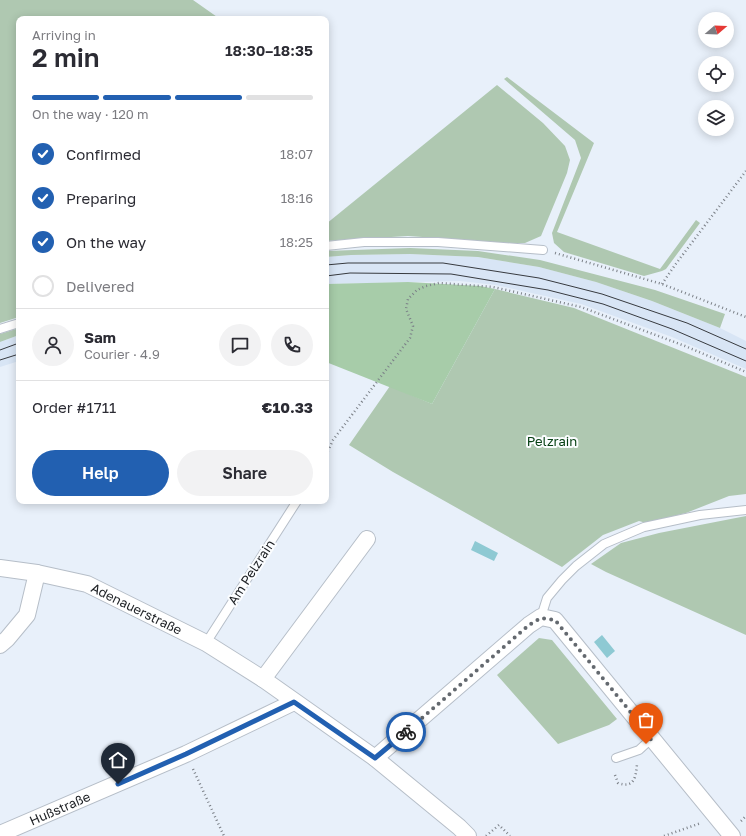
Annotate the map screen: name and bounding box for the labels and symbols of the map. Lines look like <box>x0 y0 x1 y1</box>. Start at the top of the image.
north arrow <box>698 12 734 48</box>
park label: Pelzrain <box>527 433 577 449</box>
street label: Am Pelzrain <box>224 537 278 607</box>
street label: Adenauerstraße <box>89 579 185 638</box>
pin <box>629 703 663 744</box>
courier <box>386 712 426 752</box>
pin <box>101 743 135 784</box>
street label: Hußstraße <box>27 788 93 828</box>

